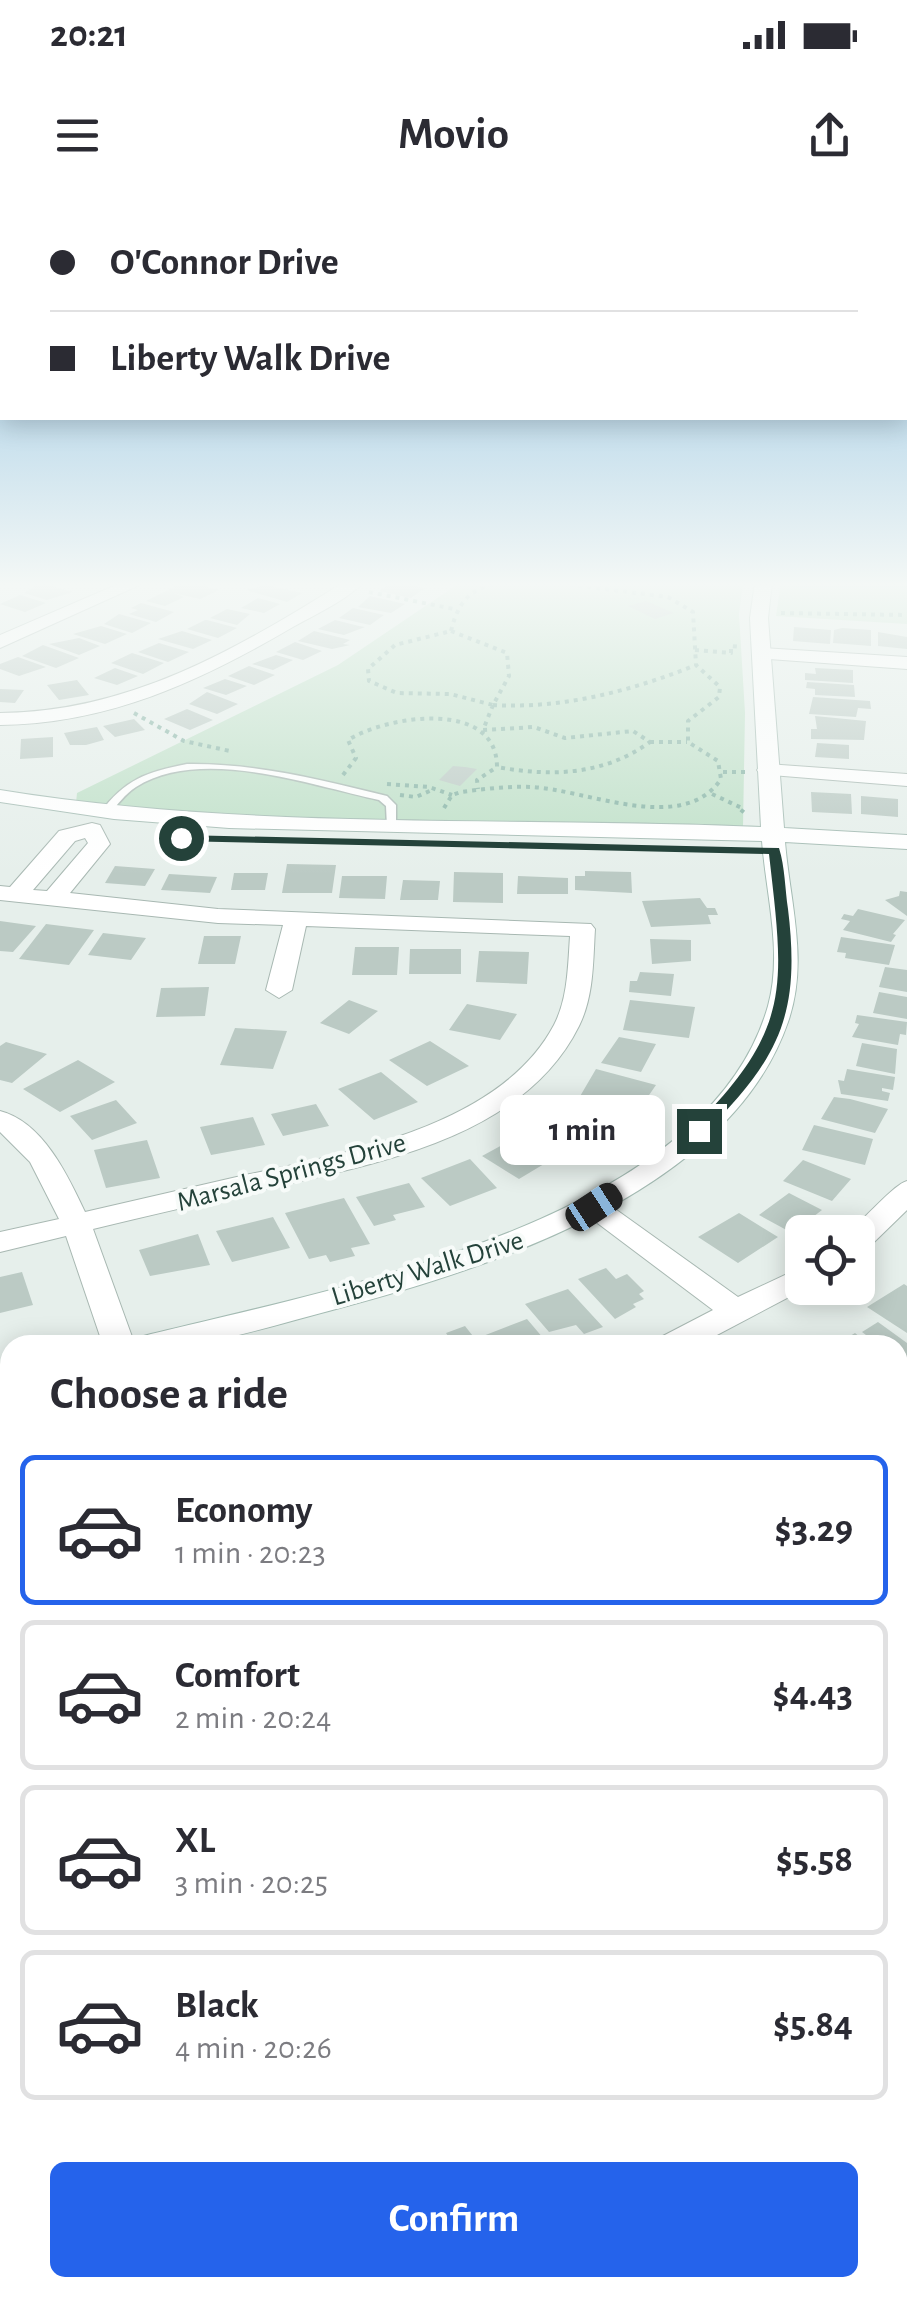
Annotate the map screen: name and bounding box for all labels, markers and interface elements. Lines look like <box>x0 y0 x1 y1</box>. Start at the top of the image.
text: 20:21 <box>50 16 128 54</box>
icon: menu <box>50 108 105 163</box>
icon: share <box>802 108 857 163</box>
text: Movio <box>398 112 509 157</box>
text: O'Connor Drive <box>110 244 339 282</box>
text: Liberty Walk Drive <box>110 340 390 378</box>
route start <box>159 816 204 861</box>
callout: 1 min <box>499 1096 664 1166</box>
route end <box>677 1109 722 1154</box>
text: 1 min <box>549 1114 616 1146</box>
street label: Marsala Springs Drive <box>174 1129 409 1217</box>
car <box>561 1178 627 1236</box>
map controls <box>785 1215 875 1305</box>
button: locate <box>785 1215 875 1305</box>
street label: Liberty Walk Drive <box>328 1226 527 1311</box>
text: Choose a ride <box>50 1372 288 1417</box>
icon: car <box>55 1485 145 1575</box>
text: Economy <box>175 1492 313 1530</box>
text: $3.29 <box>775 1511 853 1549</box>
text: 1 min · 20:23 <box>175 1537 326 1569</box>
icon: car <box>55 1650 145 1740</box>
text: Comfort <box>175 1657 300 1695</box>
text: $4.43 <box>773 1676 853 1714</box>
text: 2 min · 20:24 <box>175 1702 331 1734</box>
icon: car <box>55 1815 145 1905</box>
text: XL <box>175 1822 215 1860</box>
text: $5.58 <box>776 1841 853 1879</box>
text: 3 min · 20:25 <box>175 1867 328 1899</box>
icon: car <box>55 1980 145 2070</box>
text: Black <box>175 1987 259 2025</box>
text: $5.84 <box>773 2006 853 2044</box>
text: 4 min · 20:26 <box>175 2032 332 2064</box>
button: Confirm <box>50 2162 858 2277</box>

